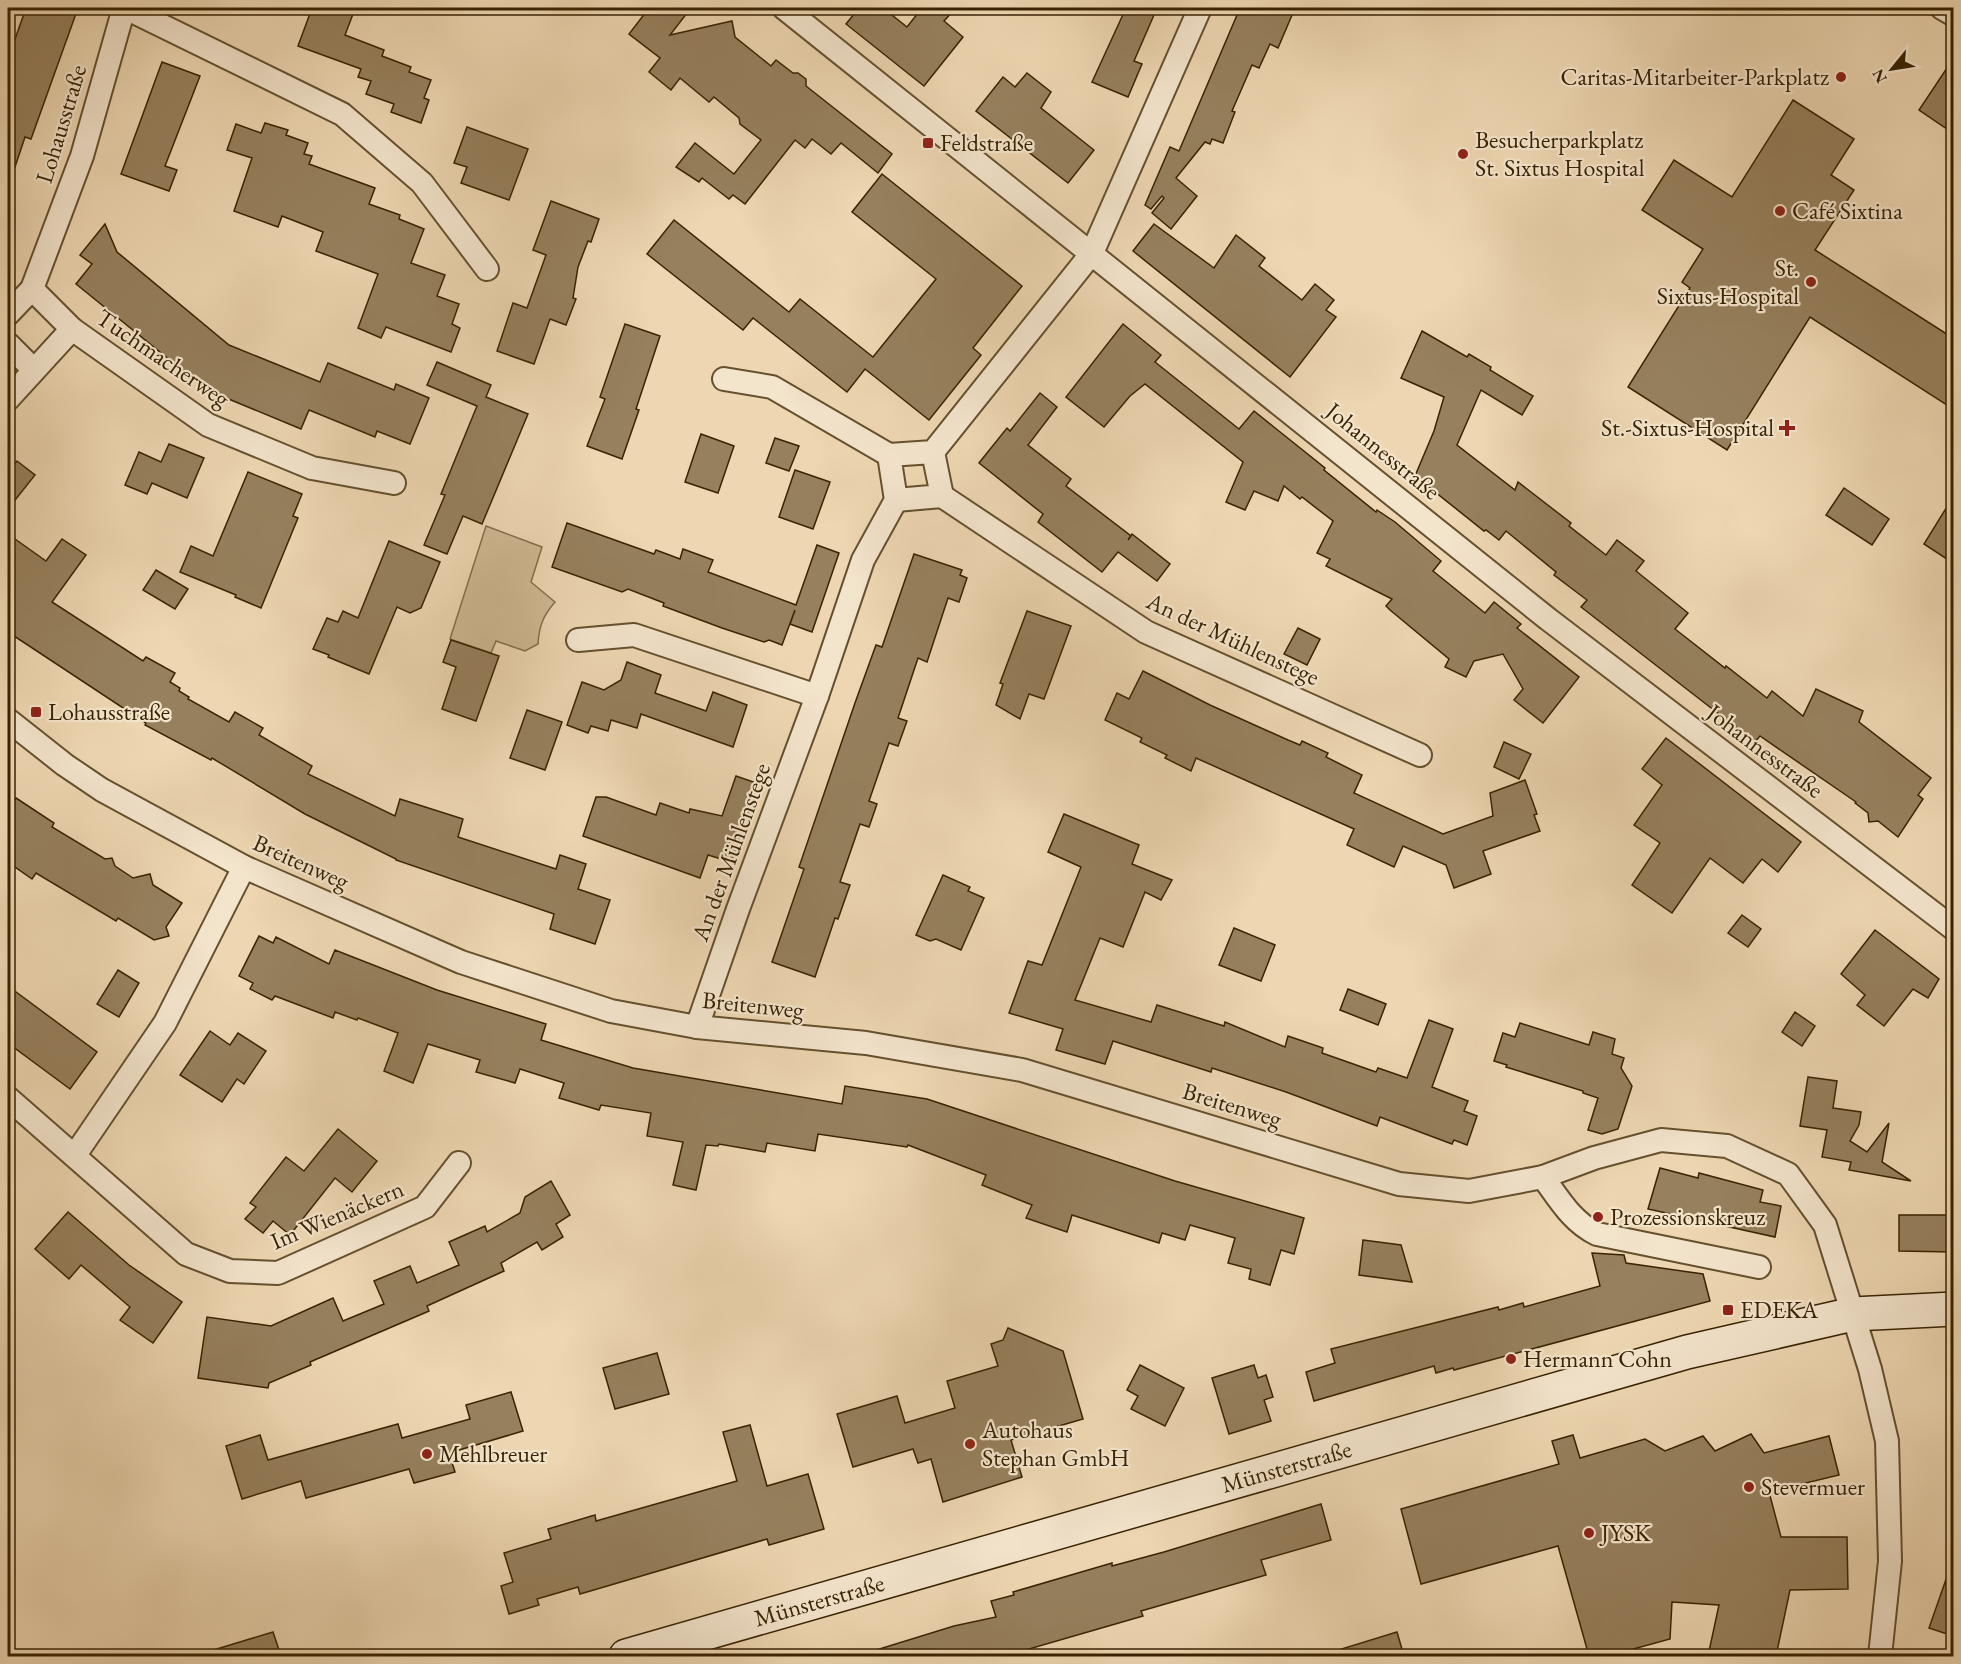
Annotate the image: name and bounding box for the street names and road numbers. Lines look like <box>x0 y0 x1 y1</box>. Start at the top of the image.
street label: Lohausstraße <box>28 61 93 187</box>
street label: Tuchmacherweg <box>91 302 236 414</box>
street label: Johannesstraße <box>1318 394 1447 506</box>
street label: An der Mühlenstege <box>1141 585 1325 692</box>
street label: Johannesstraße <box>1699 695 1830 805</box>
street label: An der Mühlenstege <box>684 759 777 946</box>
street label: Breitenweg <box>248 827 355 897</box>
street label: Breitenweg <box>701 984 806 1025</box>
street label: Breitenweg <box>1179 1075 1286 1134</box>
street label: Im Wienäckern <box>266 1172 408 1256</box>
street label: Münsterstraße <box>1218 1433 1355 1500</box>
street label: Münsterstraße <box>750 1567 888 1634</box>

